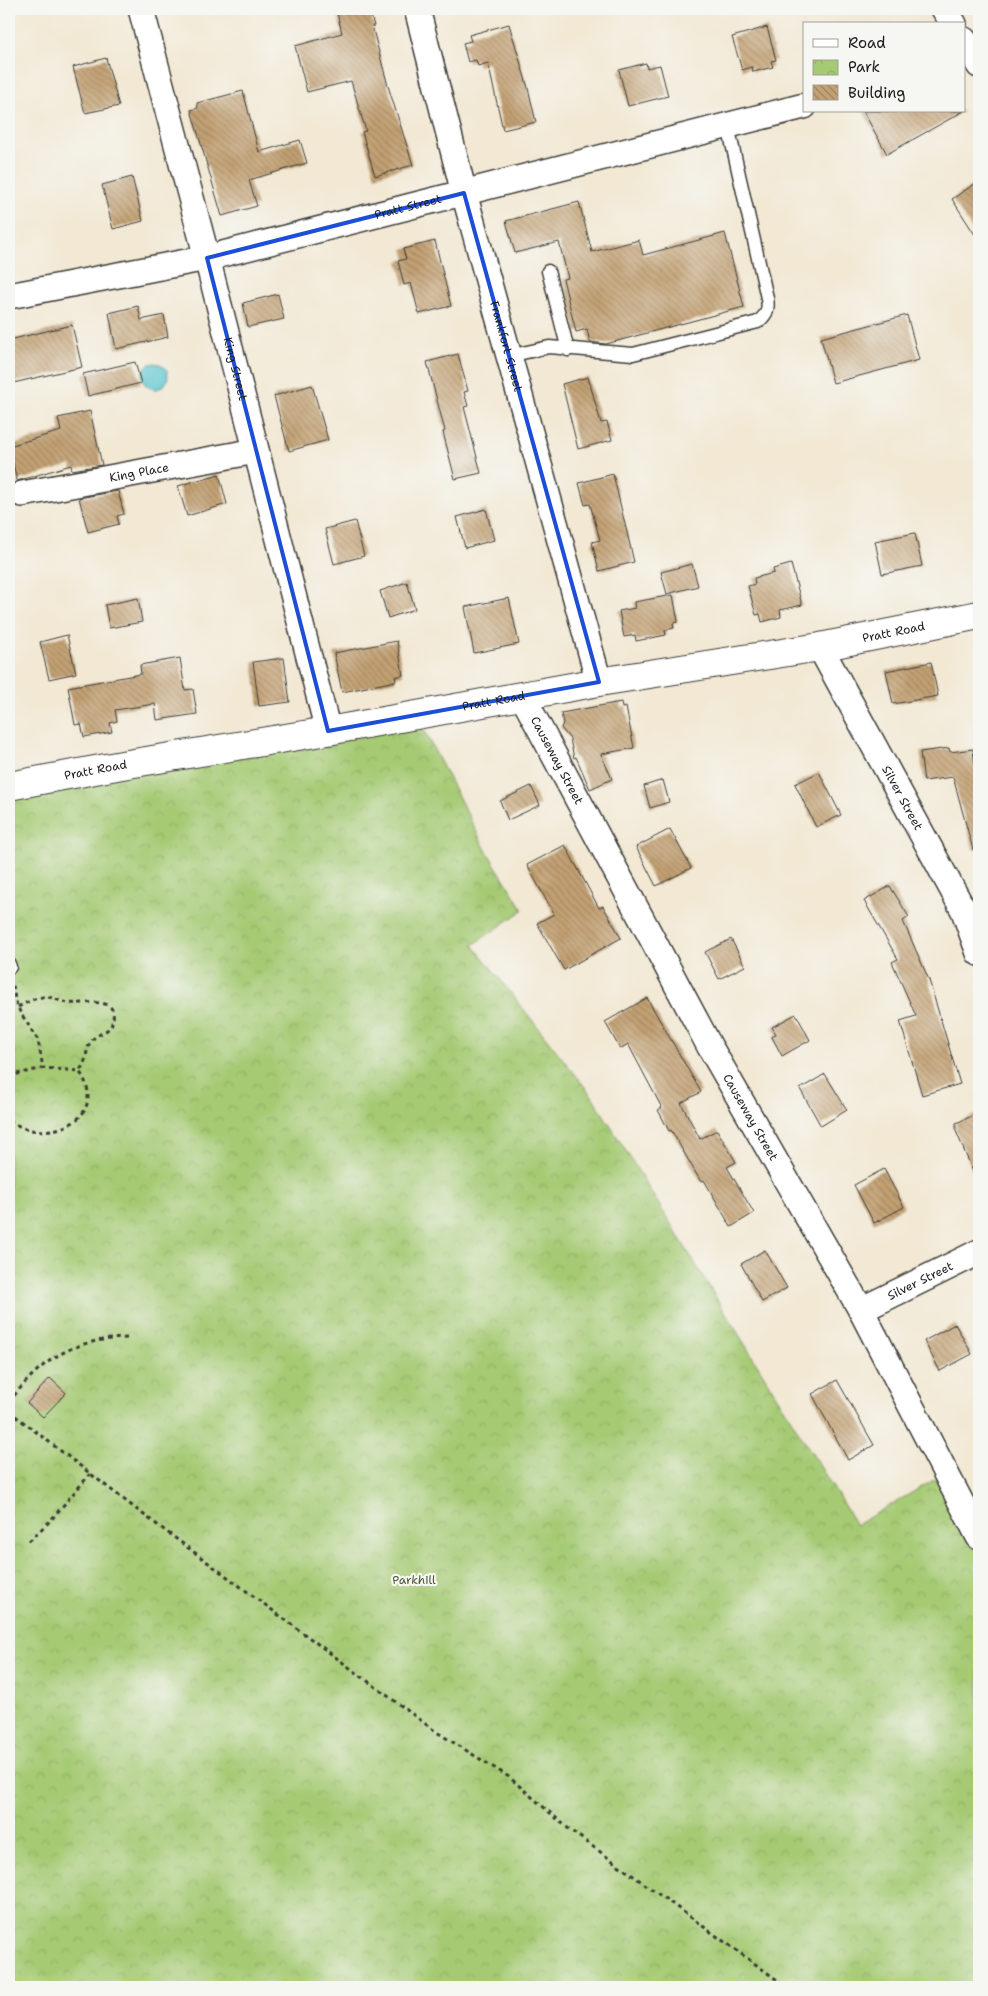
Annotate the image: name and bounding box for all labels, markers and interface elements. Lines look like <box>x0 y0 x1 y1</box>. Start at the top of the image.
legend <box>803 22 966 112</box>
text: Road <box>848 33 886 53</box>
text: Park <box>848 57 880 77</box>
text: Building <box>848 83 905 103</box>
street label: Pratt Street <box>373 191 443 223</box>
street label: Frankfort Street <box>486 299 527 394</box>
street label: King Street <box>220 335 251 402</box>
street label: King Place <box>108 459 170 486</box>
street label: Pratt Road <box>861 618 927 646</box>
street label: Pratt Road <box>461 687 527 715</box>
street label: Causeway Street <box>527 714 587 807</box>
street label: Pratt Road <box>63 756 128 784</box>
street label: Silver Street <box>878 763 926 833</box>
street label: Causeway Street <box>719 1071 782 1164</box>
street label: Silver Street <box>885 1258 956 1304</box>
park label: Parkhill <box>392 1572 436 1588</box>

